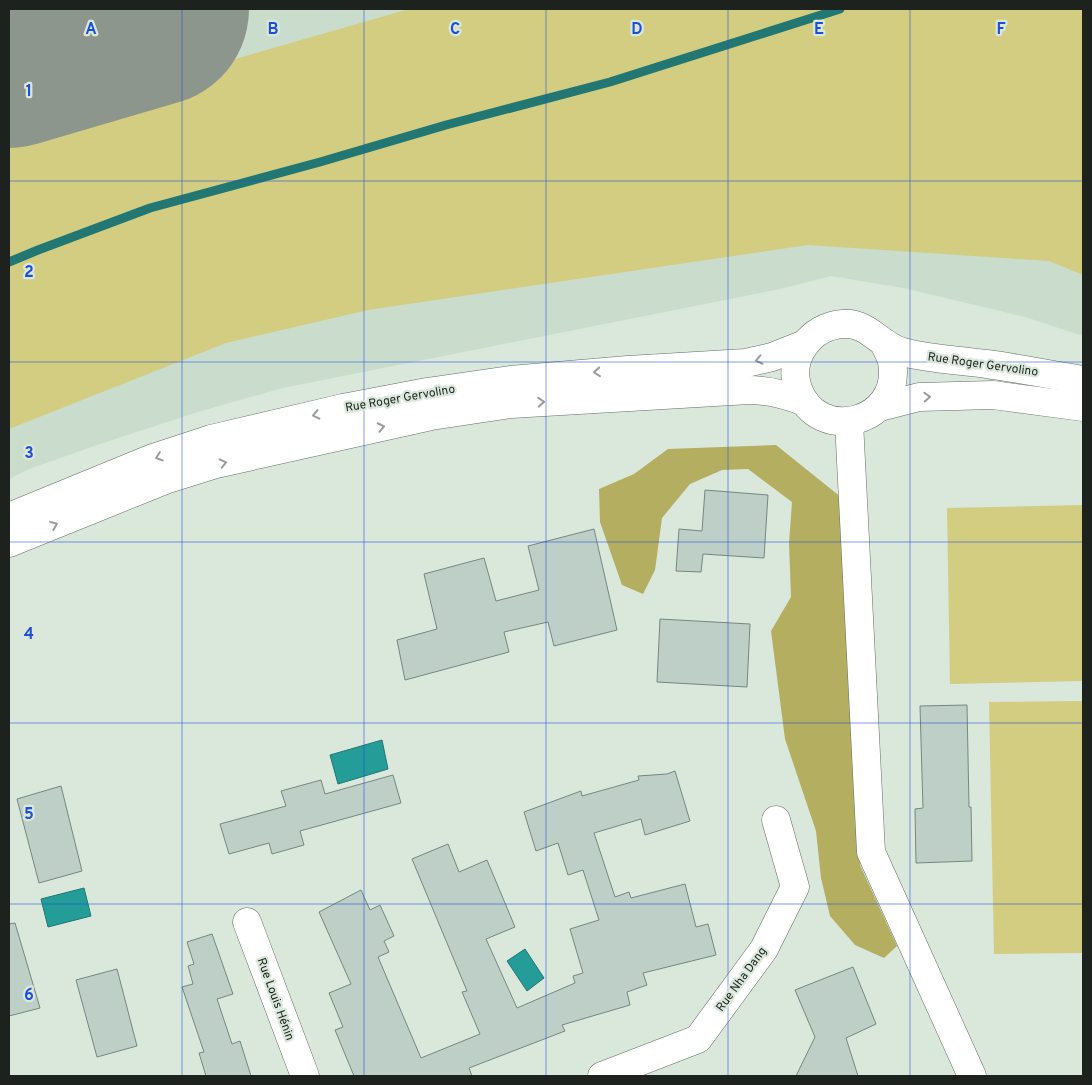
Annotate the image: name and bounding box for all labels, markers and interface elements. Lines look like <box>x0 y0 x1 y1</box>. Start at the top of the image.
text: A <box>85 20 97 40</box>
text: B <box>267 20 279 40</box>
text: C <box>450 20 460 40</box>
text: D <box>631 20 643 40</box>
text: E <box>814 20 824 40</box>
text: F <box>996 20 1006 40</box>
text: 1 <box>26 82 32 102</box>
text: 2 <box>24 263 34 283</box>
street label: Rue Roger Gervolino <box>927 349 1039 381</box>
one-way arrow <box>755 354 764 365</box>
one-way arrow <box>593 367 601 378</box>
street label: Rue Roger Gervolino <box>344 381 457 417</box>
one-way arrow <box>923 391 931 402</box>
one-way arrow <box>538 397 546 408</box>
one-way arrow <box>311 409 320 420</box>
one-way arrow <box>377 422 385 432</box>
text: 3 <box>24 444 34 464</box>
one-way arrow <box>155 451 164 461</box>
one-way arrow <box>218 458 227 469</box>
one-way arrow <box>49 521 58 531</box>
text: 4 <box>24 625 34 645</box>
text: 5 <box>24 805 34 825</box>
street label: Rue Nha Dang <box>713 944 771 1015</box>
street label: Rue Louis Hénin <box>253 956 297 1043</box>
text: 6 <box>24 986 34 1006</box>

